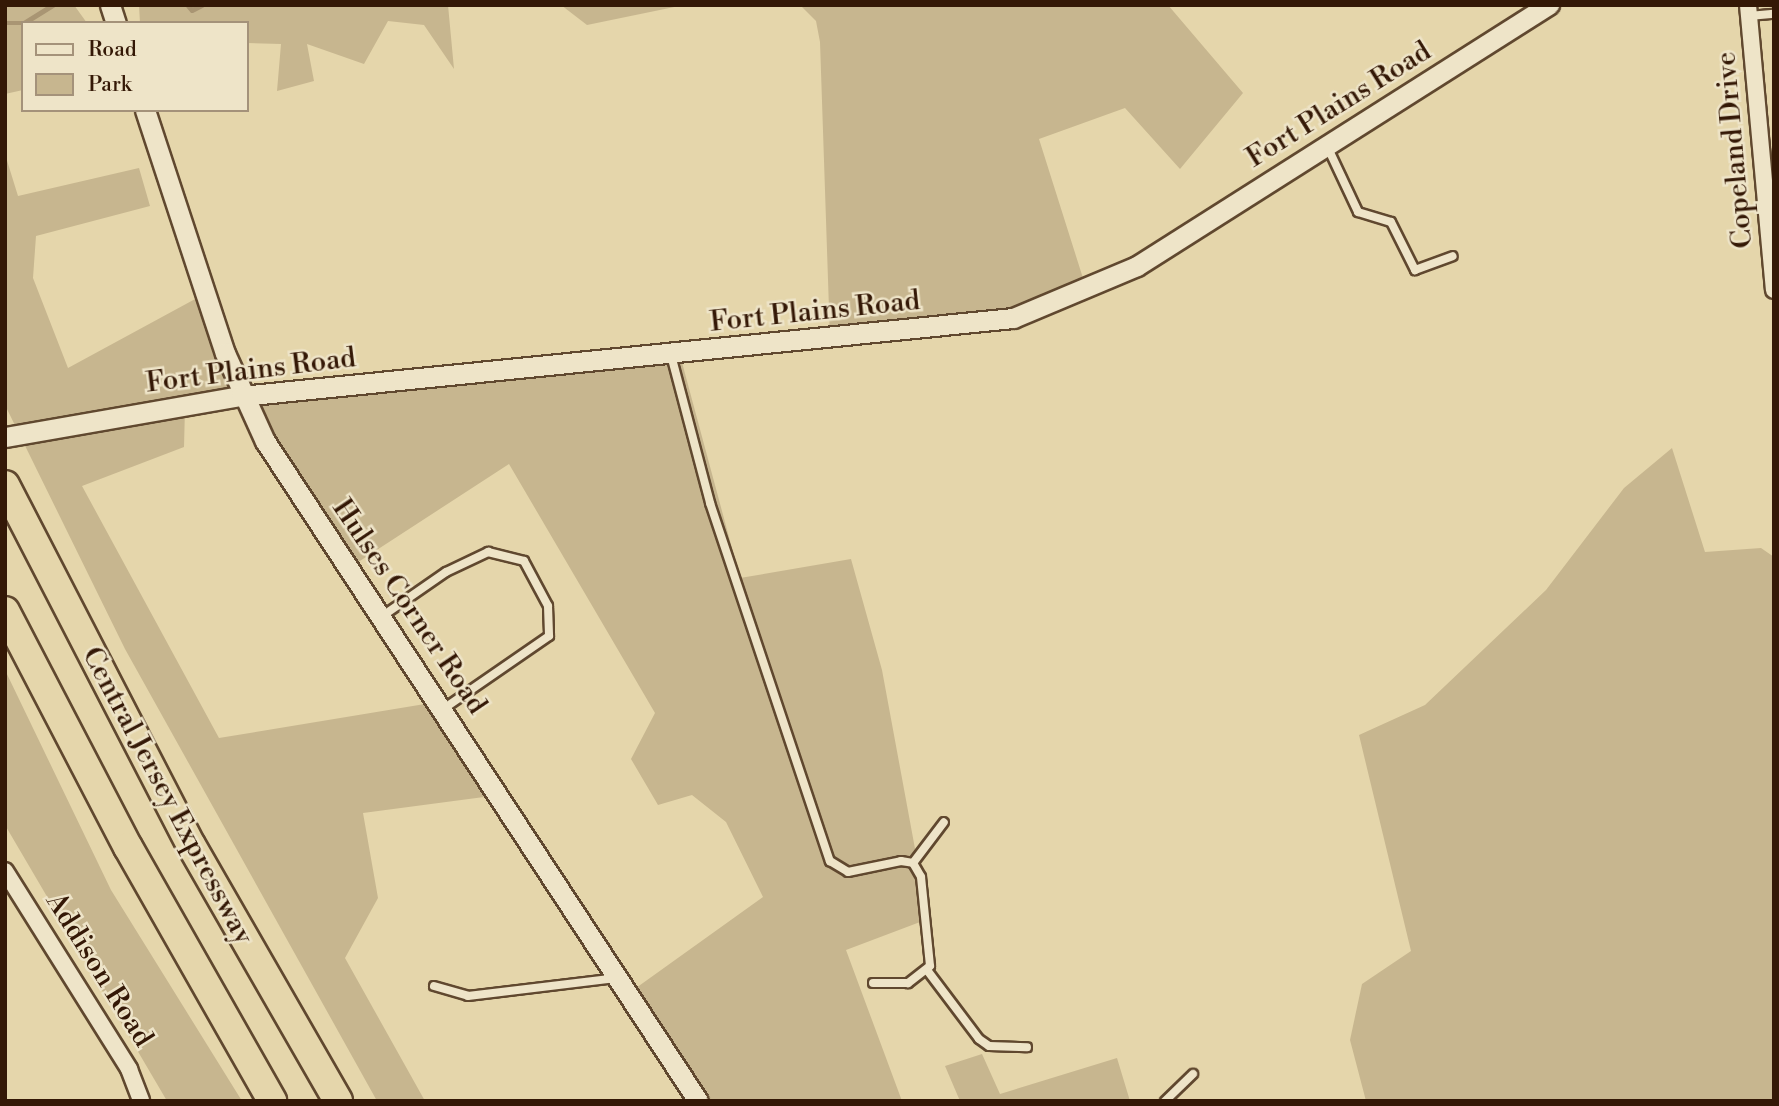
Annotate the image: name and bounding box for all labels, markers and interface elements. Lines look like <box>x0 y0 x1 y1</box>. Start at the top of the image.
legend <box>21 21 248 112</box>
street label: Fort Plains Road <box>1241 35 1437 175</box>
text: Road <box>88 37 137 63</box>
street label: Copeland Drive <box>1710 50 1760 250</box>
text: Park <box>88 72 132 98</box>
street label: Fort Plains Road <box>708 284 922 340</box>
street label: Fort Plains Road <box>144 341 358 401</box>
street label: Hulses Corner Road <box>325 493 493 721</box>
street label: Central Jersey Expressway <box>74 642 260 950</box>
street label: Addison Road <box>38 887 160 1053</box>

